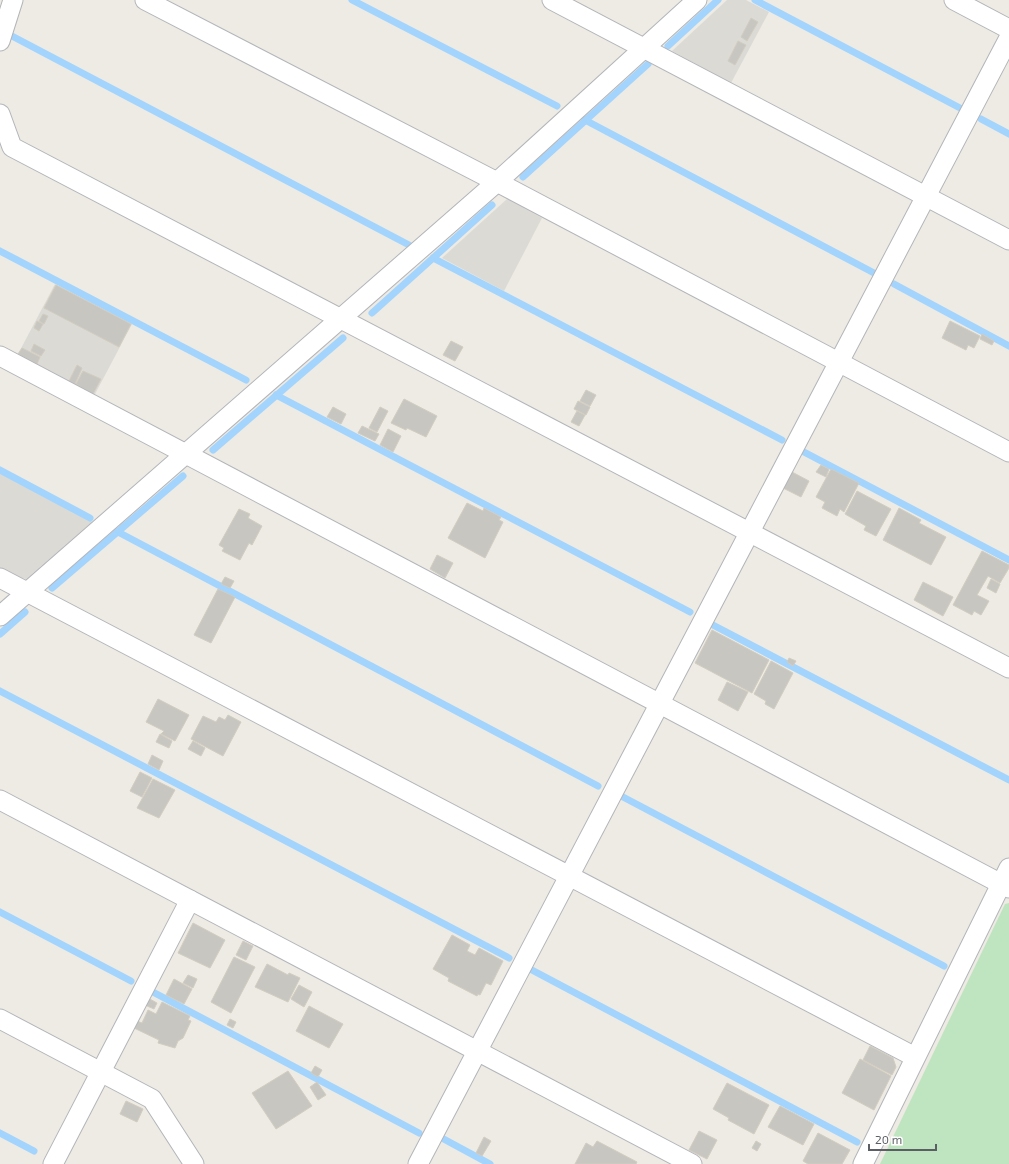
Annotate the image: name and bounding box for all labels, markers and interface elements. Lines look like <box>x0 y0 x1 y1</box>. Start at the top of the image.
scale bar <box>869 1126 936 1152</box>
text: 20 m <box>875 1132 902 1146</box>

